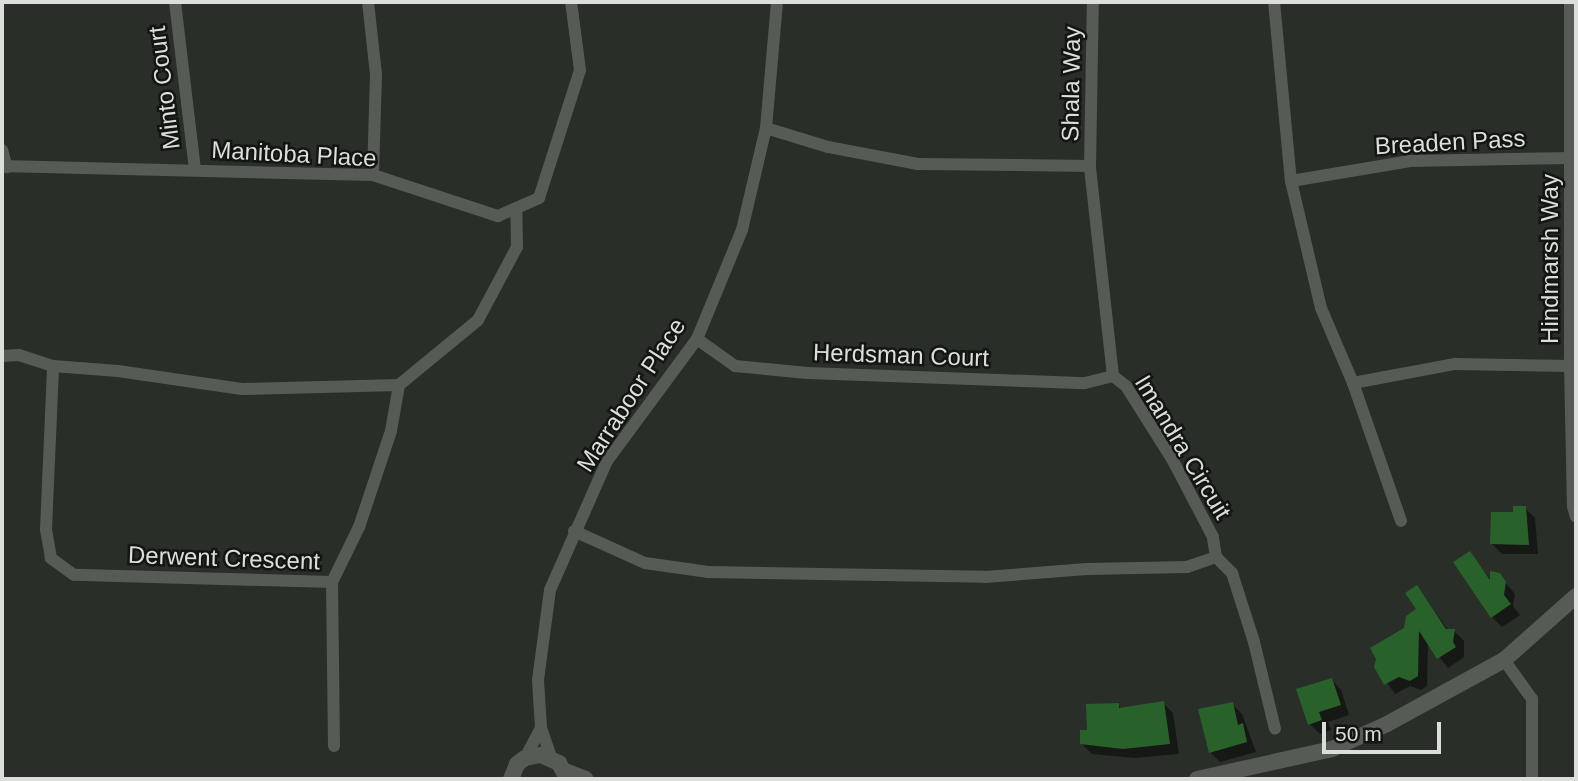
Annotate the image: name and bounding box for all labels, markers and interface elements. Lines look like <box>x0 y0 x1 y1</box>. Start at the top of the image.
street label: Minto Court <box>142 25 186 151</box>
street label: Shala Way <box>1056 26 1086 142</box>
street label: Breaden Pass <box>1374 124 1526 160</box>
street label: Manitoba Place <box>211 135 377 173</box>
street label: Hindmarsh Way <box>1536 174 1564 344</box>
street label: Marraboor Place <box>571 313 691 477</box>
street label: Herdsman Court <box>813 338 989 372</box>
street label: Imandra Circuit <box>1129 370 1237 524</box>
street label: Derwent Crescent <box>128 540 320 576</box>
scale bar <box>1326 708 1445 752</box>
text: 50 m <box>1335 722 1382 745</box>

